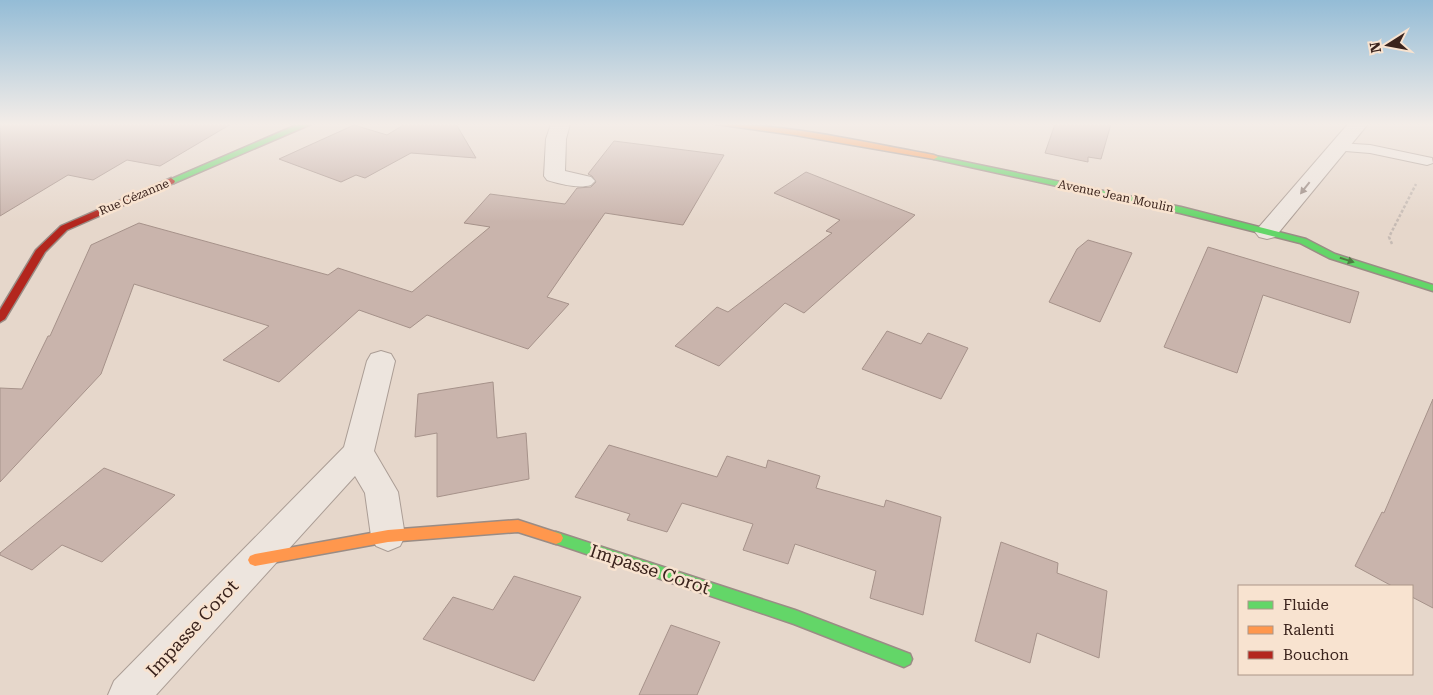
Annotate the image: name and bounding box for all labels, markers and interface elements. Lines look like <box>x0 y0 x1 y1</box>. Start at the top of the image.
north arrow <box>1363 20 1413 70</box>
text: N <box>1366 40 1384 54</box>
street label: Rue Cézanne <box>97 176 171 218</box>
street label: Avenue Jean Moulin <box>1057 177 1175 215</box>
one-way arrow <box>1299 181 1310 194</box>
one-way arrow <box>1340 257 1355 265</box>
street label: Impasse Corot <box>587 540 713 598</box>
street label: Impasse Corot <box>142 575 242 681</box>
legend <box>1238 585 1413 675</box>
text: Fluide <box>1283 596 1329 614</box>
text: Ralenti <box>1283 621 1335 639</box>
text: Bouchon <box>1283 646 1349 664</box>

